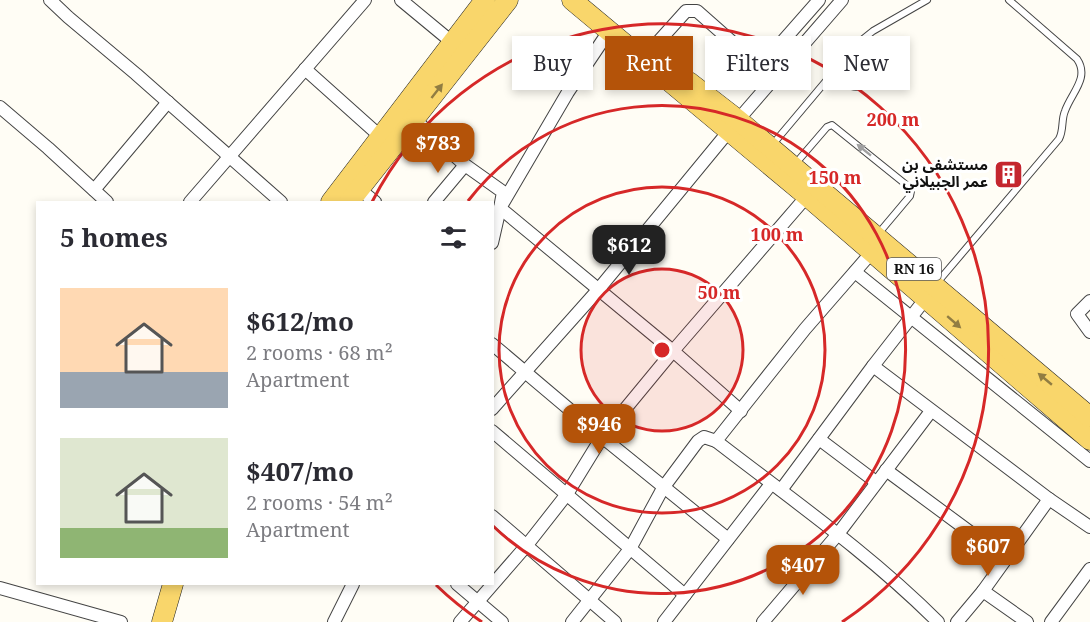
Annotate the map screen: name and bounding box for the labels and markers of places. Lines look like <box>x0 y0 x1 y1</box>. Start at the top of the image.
pin: $783 <box>402 123 474 174</box>
place label: مستشفى بن عمر الجبيلاني <box>902 154 988 193</box>
building icon: مستشفى بن عمر الجبيلاني <box>993 158 1025 190</box>
pin: $612 <box>593 225 665 276</box>
centre of rings <box>652 340 672 360</box>
pin: $946 <box>563 404 635 455</box>
pin: $607 <box>952 526 1024 577</box>
pin: $407 <box>767 545 839 596</box>

